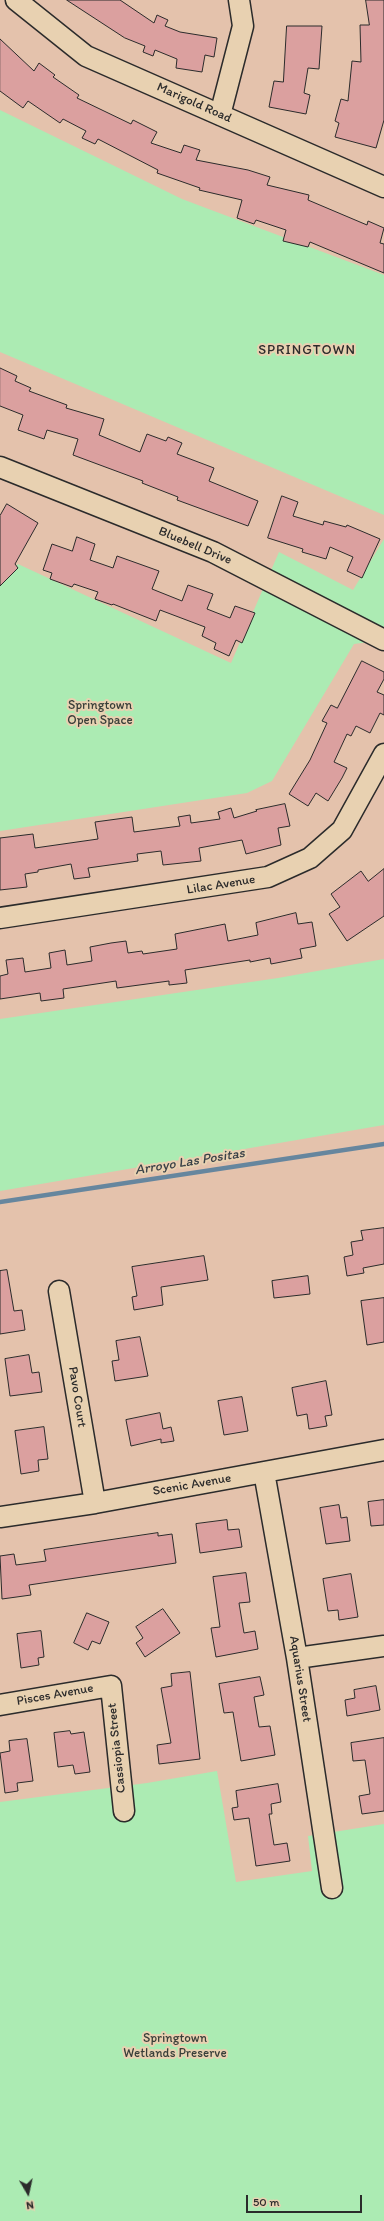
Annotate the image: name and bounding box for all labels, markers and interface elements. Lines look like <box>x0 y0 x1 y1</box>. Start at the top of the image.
street label: Marigold Road <box>154 80 234 126</box>
district label: SPRINGTOWN <box>258 342 356 358</box>
street label: Bluebell Drive <box>156 524 234 568</box>
park label: Springtown Open Space <box>67 698 133 729</box>
street label: Lilac Avenue <box>185 872 257 898</box>
water label: Arroyo Las Positas <box>134 1145 246 1179</box>
street label: Pavo Court <box>64 1365 90 1429</box>
street label: Scenic Avenue <box>151 1470 233 1500</box>
street label: Aquarius Street <box>285 1635 315 1723</box>
street label: Pisces Avenue <box>15 1681 95 1709</box>
street label: Cassiopia Street <box>105 1702 129 1794</box>
park label: Springtown Wetlands Preserve <box>123 2031 227 2062</box>
north arrow <box>8 2173 48 2213</box>
scale bar <box>248 2187 364 2213</box>
text: 50 m <box>253 2195 279 2209</box>
text: N <box>25 2198 35 2212</box>

